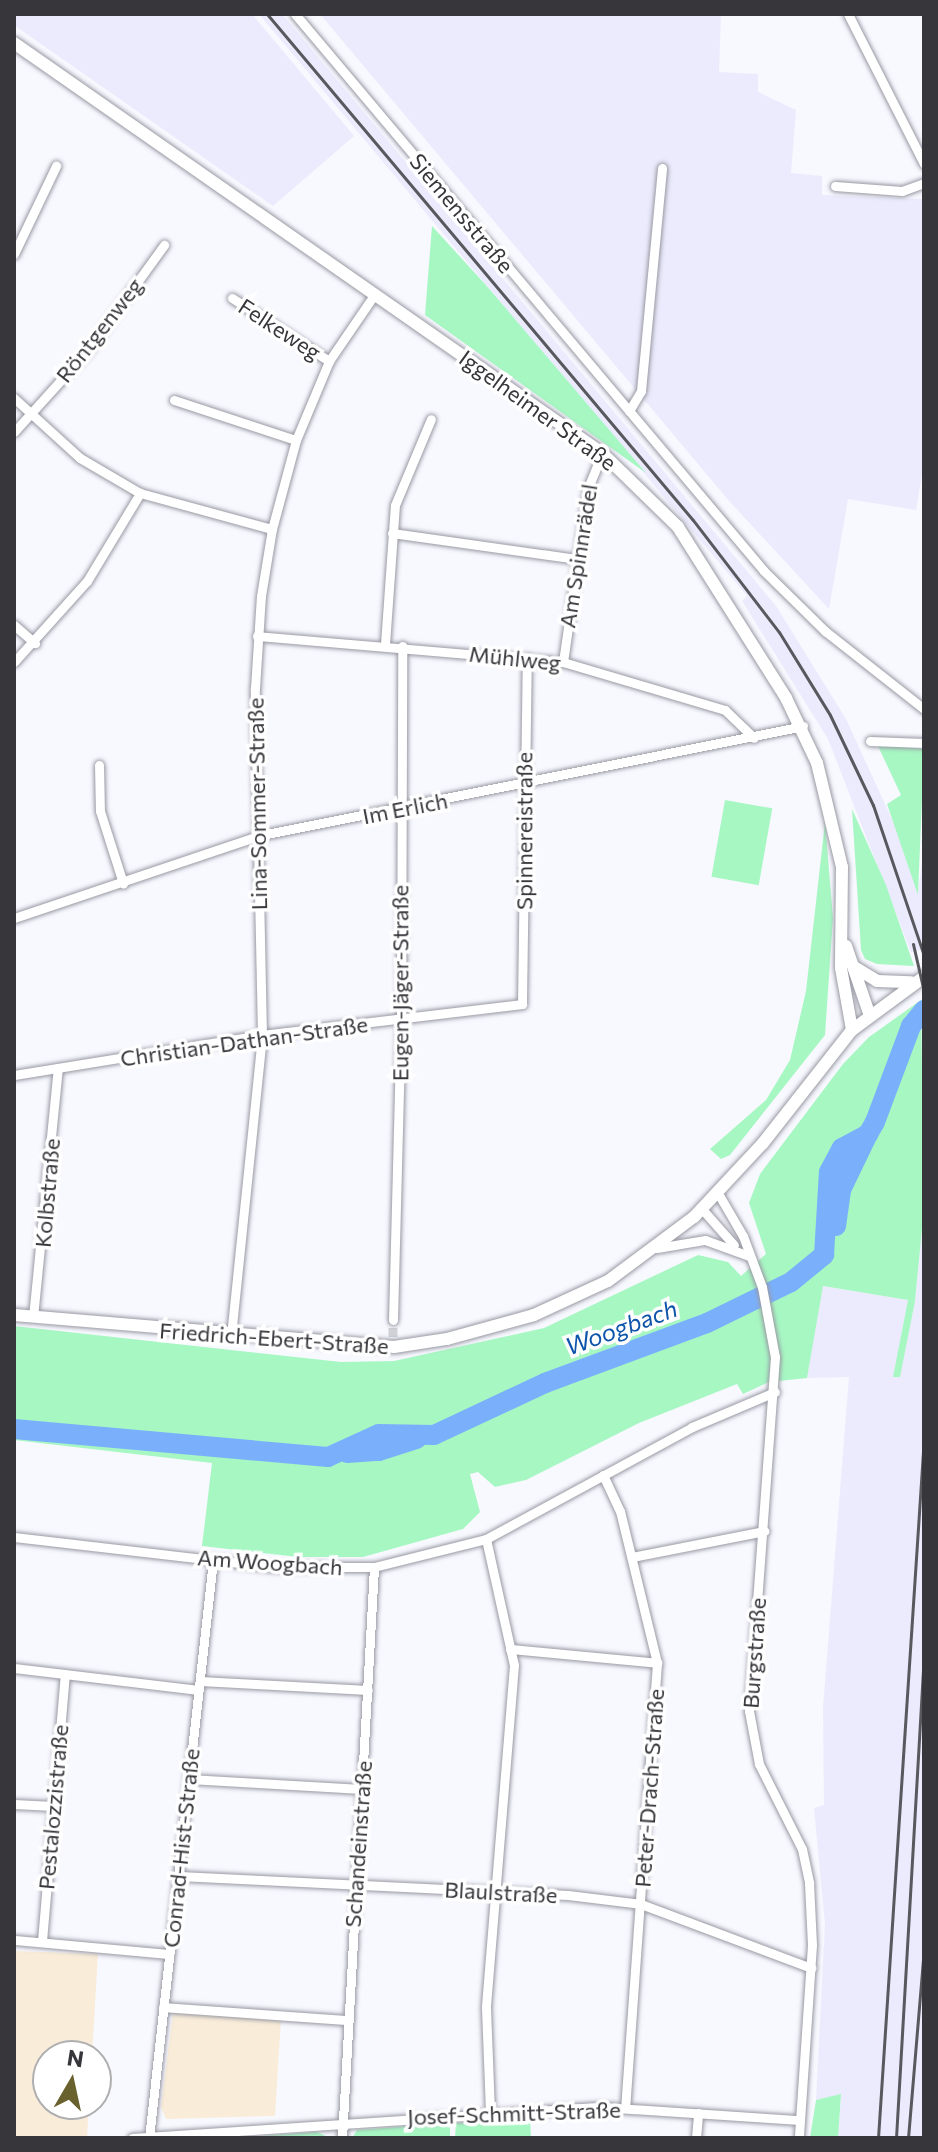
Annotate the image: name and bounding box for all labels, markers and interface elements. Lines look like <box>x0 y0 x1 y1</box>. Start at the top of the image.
street label: Siemensstraße <box>404 148 520 278</box>
street label: Röntgenweg <box>50 273 148 387</box>
street label: Felkeweg <box>234 293 326 365</box>
street label: Iggelheimer Straße <box>454 344 622 476</box>
street label: Am Spinnrädel <box>554 482 602 630</box>
street label: Mühlweg <box>468 640 562 676</box>
street label: Lina-Sommer-Straße <box>242 698 272 910</box>
street label: Spinnereistraße <box>511 752 537 910</box>
street label: Im Erlich <box>360 787 450 829</box>
street label: Eugen-Jäger-Straße <box>387 885 413 1081</box>
street label: Christian-Dathan-Straße <box>119 1011 369 1071</box>
street label: Kolbstraße <box>29 1137 65 1249</box>
water label: Woogbach <box>561 1293 681 1361</box>
street label: Friedrich-Ebert-Straße <box>158 1317 390 1359</box>
street label: Am Woogbach <box>196 1544 344 1580</box>
street label: Burgstraße <box>737 1597 771 1709</box>
street label: Peter-Drach-Straße <box>629 1688 669 1888</box>
street label: Pestalozzistraße <box>33 1723 73 1891</box>
street label: Conrad-Hist-Straße <box>157 1747 205 1949</box>
street label: Schandeinstraße <box>339 1760 377 1928</box>
street label: Blaulstraße <box>444 1876 558 1908</box>
north arrow <box>32 2040 112 2120</box>
text: N <box>65 2043 86 2072</box>
street label: Josef-Schmitt-Straße <box>407 2096 621 2130</box>

